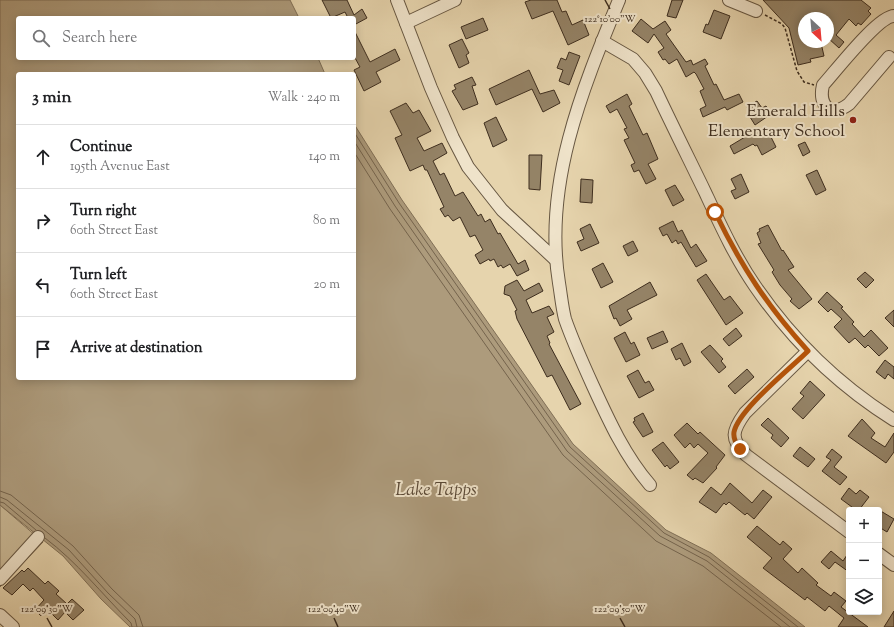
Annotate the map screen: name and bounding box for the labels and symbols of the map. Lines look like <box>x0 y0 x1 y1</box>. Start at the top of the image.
text: 122°10'00"W <box>584 12 636 27</box>
north arrow <box>798 12 834 48</box>
place label: Emerald Hills Elementary School <box>708 100 845 144</box>
marker: Emerald Hills Elementary School <box>848 115 858 125</box>
route start <box>706 203 724 221</box>
route end <box>731 440 749 458</box>
water label: Lake Tapps <box>395 478 477 504</box>
text: 122°09'30"W <box>21 602 73 617</box>
text: 122°09'40"W <box>308 602 360 617</box>
text: 122°09'50"W <box>594 602 646 617</box>

